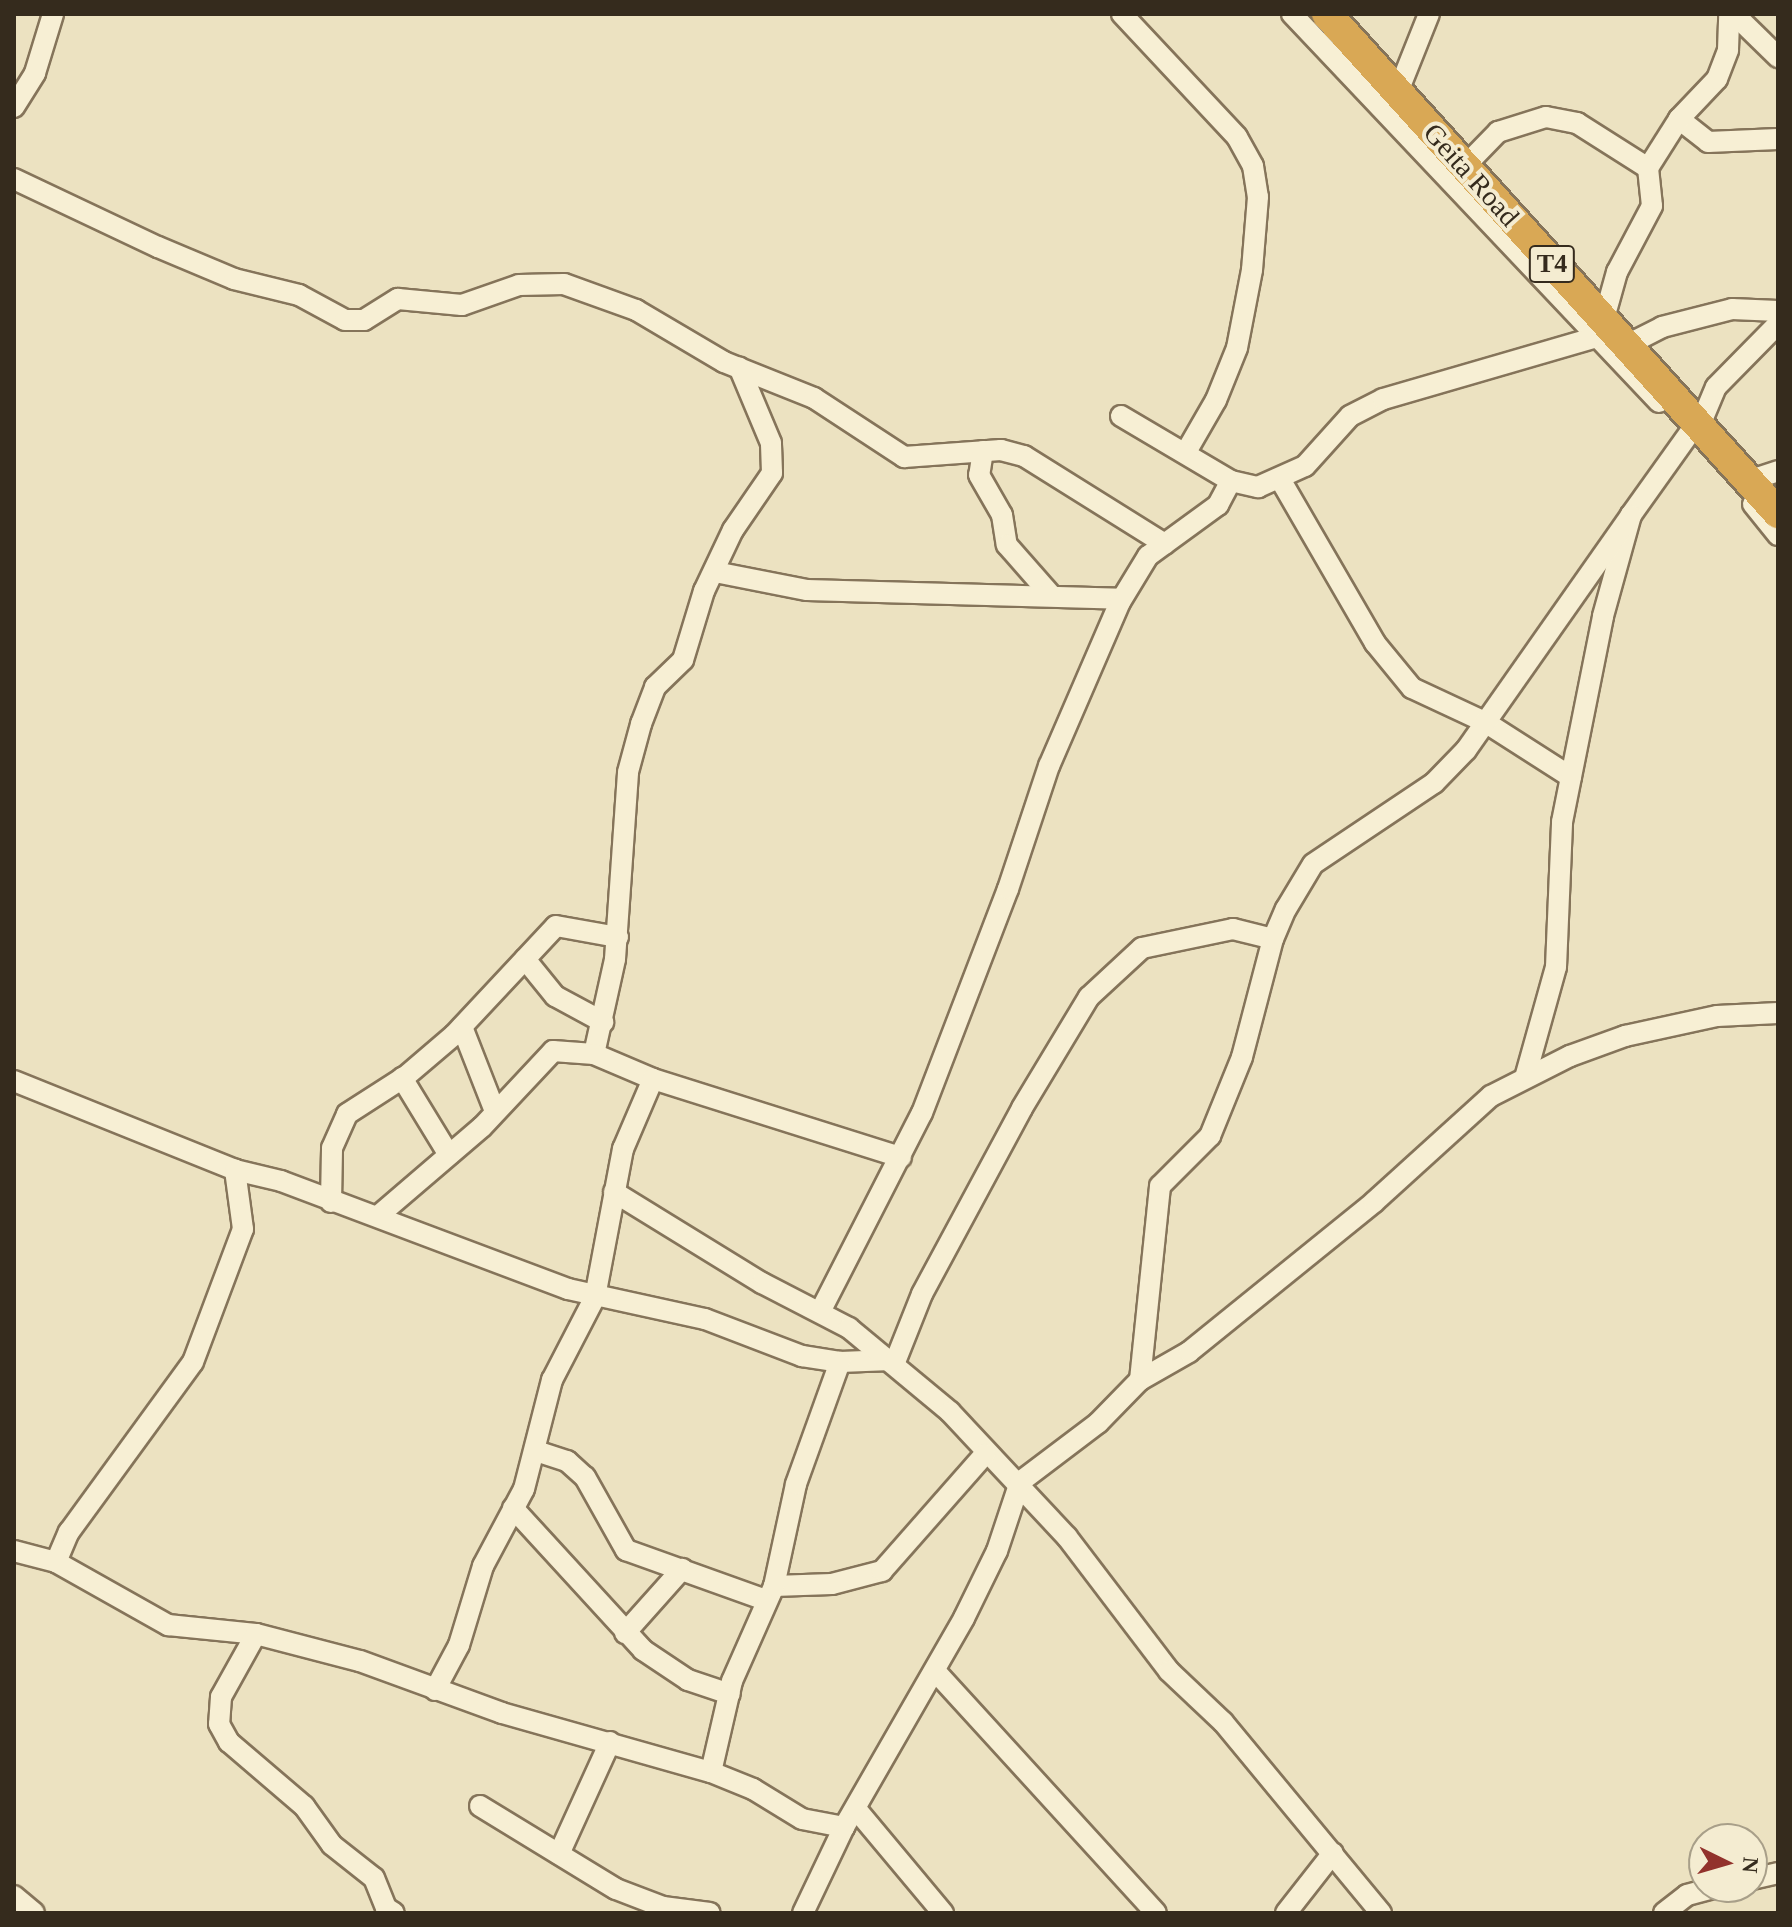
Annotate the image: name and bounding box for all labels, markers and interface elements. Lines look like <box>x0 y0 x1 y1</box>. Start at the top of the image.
street label: Geita Road <box>1416 117 1526 233</box>
road number: T4 <box>1528 242 1576 286</box>
north arrow <box>1688 1823 1768 1903</box>
text: N <box>1737 1856 1764 1874</box>

